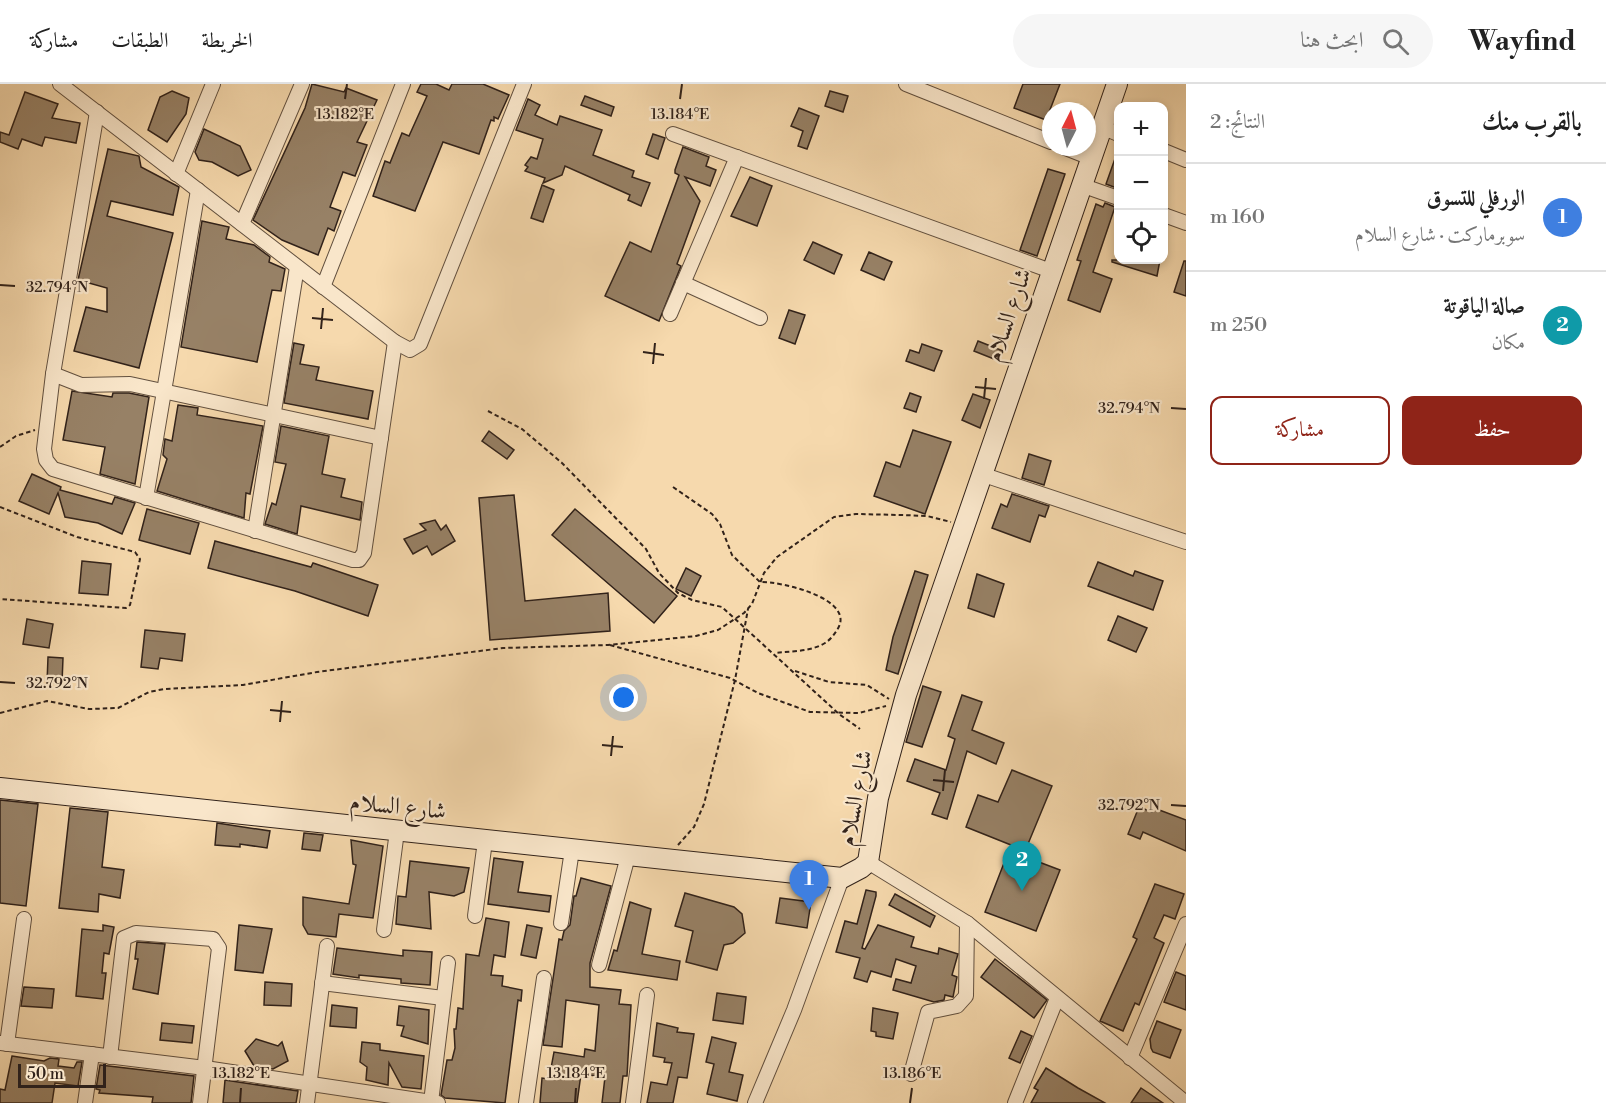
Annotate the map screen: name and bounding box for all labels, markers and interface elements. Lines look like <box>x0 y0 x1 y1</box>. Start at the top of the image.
search box <box>1013 14 1433 68</box>
text: Wayfind <box>1469 24 1576 59</box>
icon: search <box>1379 25 1412 58</box>
text: ابحث هنا <box>1300 27 1364 54</box>
text: مشاركة <box>30 28 78 54</box>
text: الطبقات <box>111 28 168 54</box>
text: الخريطة <box>201 28 253 54</box>
north arrow <box>1042 102 1096 156</box>
map controls <box>1114 102 1168 264</box>
button: + <box>1114 102 1168 156</box>
text: 13.182°E <box>316 105 374 124</box>
text: 13.184°E <box>651 105 709 124</box>
text: بالقرب منك <box>1482 106 1582 138</box>
text: النتائج: 2 <box>1210 110 1265 135</box>
button: − <box>1114 156 1168 210</box>
text: الورفلي للتسوق <box>1427 185 1525 212</box>
text: 160 m <box>1210 205 1265 230</box>
text: 1 <box>1558 205 1567 230</box>
button: locate <box>1114 210 1168 264</box>
text: سوبرماركت · شارع السلام <box>1355 223 1525 248</box>
street label: شارع السلام <box>979 265 1044 368</box>
text: 32.794°N <box>26 278 88 297</box>
text: صالة الياقوتة <box>1443 293 1525 320</box>
text: 250 m <box>1210 313 1267 338</box>
text: 2 <box>1556 313 1569 338</box>
text: مكان <box>1491 331 1525 356</box>
button: مشاركة <box>1210 396 1390 465</box>
button: حفظ <box>1402 396 1582 465</box>
text: 32.794°N <box>1098 399 1160 418</box>
text: 32.792°N <box>26 674 88 693</box>
your location <box>609 683 638 712</box>
street label: شارع السلام <box>832 748 885 850</box>
street label: شارع السلام <box>348 787 448 832</box>
text: 32.792°N <box>1098 796 1160 815</box>
pin: 2 <box>1002 842 1042 891</box>
pin: 1 <box>790 860 828 910</box>
scale bar <box>18 1061 106 1088</box>
text: 50 m <box>27 1064 64 1084</box>
text: 13.182°E <box>212 1064 270 1083</box>
text: 13.184°E <box>547 1064 605 1083</box>
text: 13.186°E <box>883 1064 941 1083</box>

